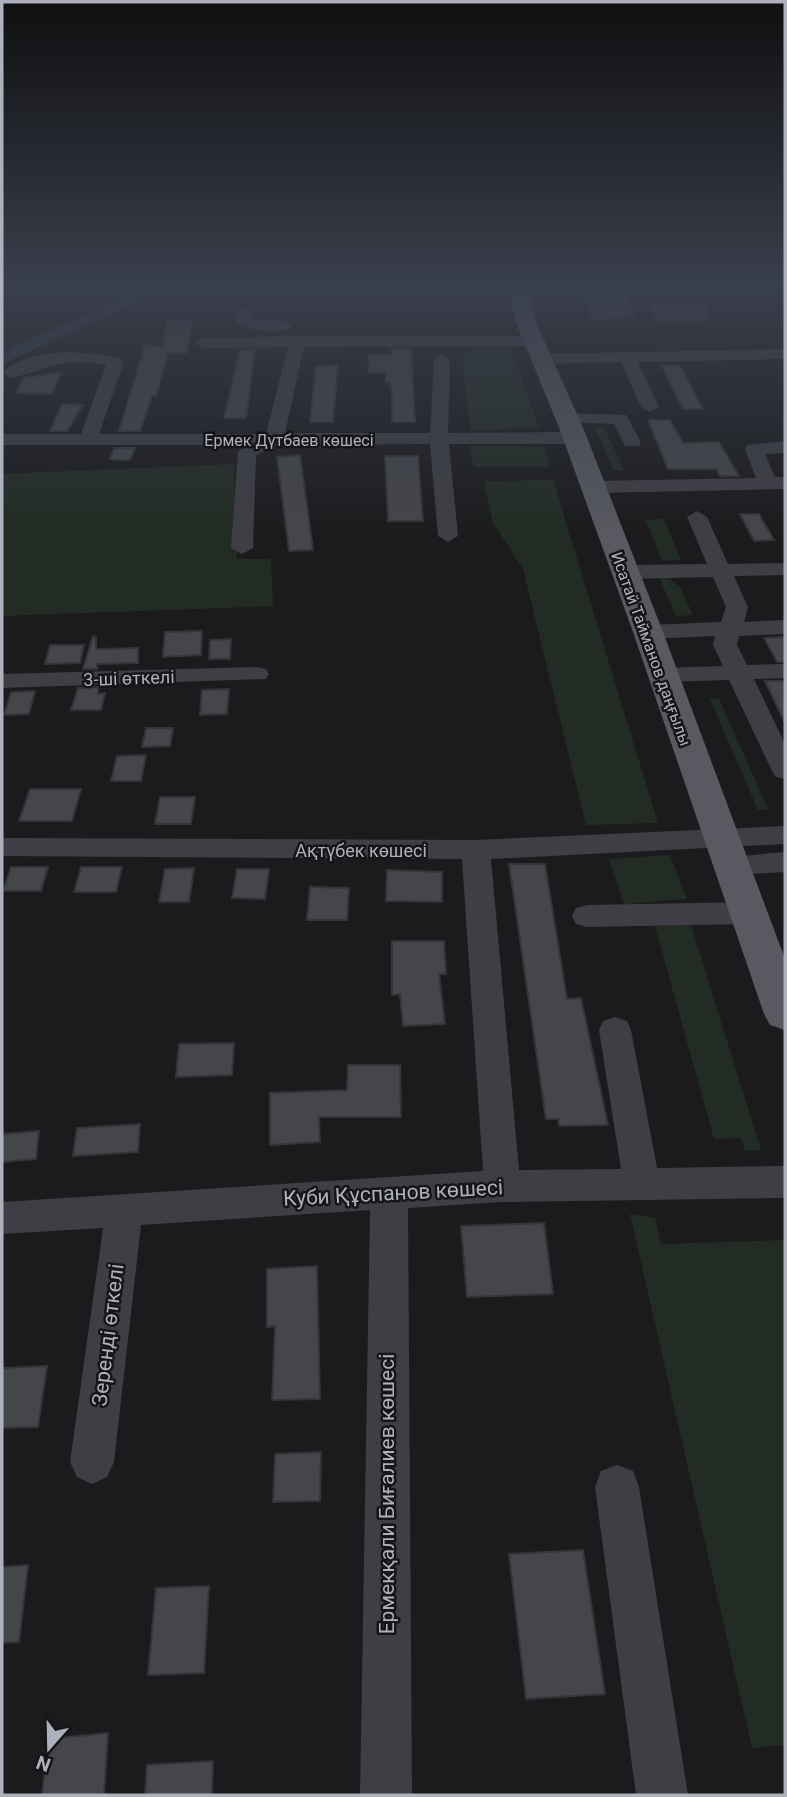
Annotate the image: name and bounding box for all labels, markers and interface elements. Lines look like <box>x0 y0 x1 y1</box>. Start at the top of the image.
street label: Ермек Дүтбаев көшесi <box>204 431 374 450</box>
street label: Исатай Тайманов даңғылы <box>607 549 695 749</box>
street label: 3-шi өткелi <box>83 666 175 690</box>
street label: Ақтүбек көшесi <box>295 840 427 861</box>
street label: Куби Құспанов көшесi <box>282 1175 504 1211</box>
street label: Зеренді өткелі <box>87 1262 129 1408</box>
street label: Ермекқали Биғалиев көшесі <box>375 1354 399 1634</box>
north arrow <box>14 1713 84 1783</box>
text: N <box>33 1750 54 1777</box>

